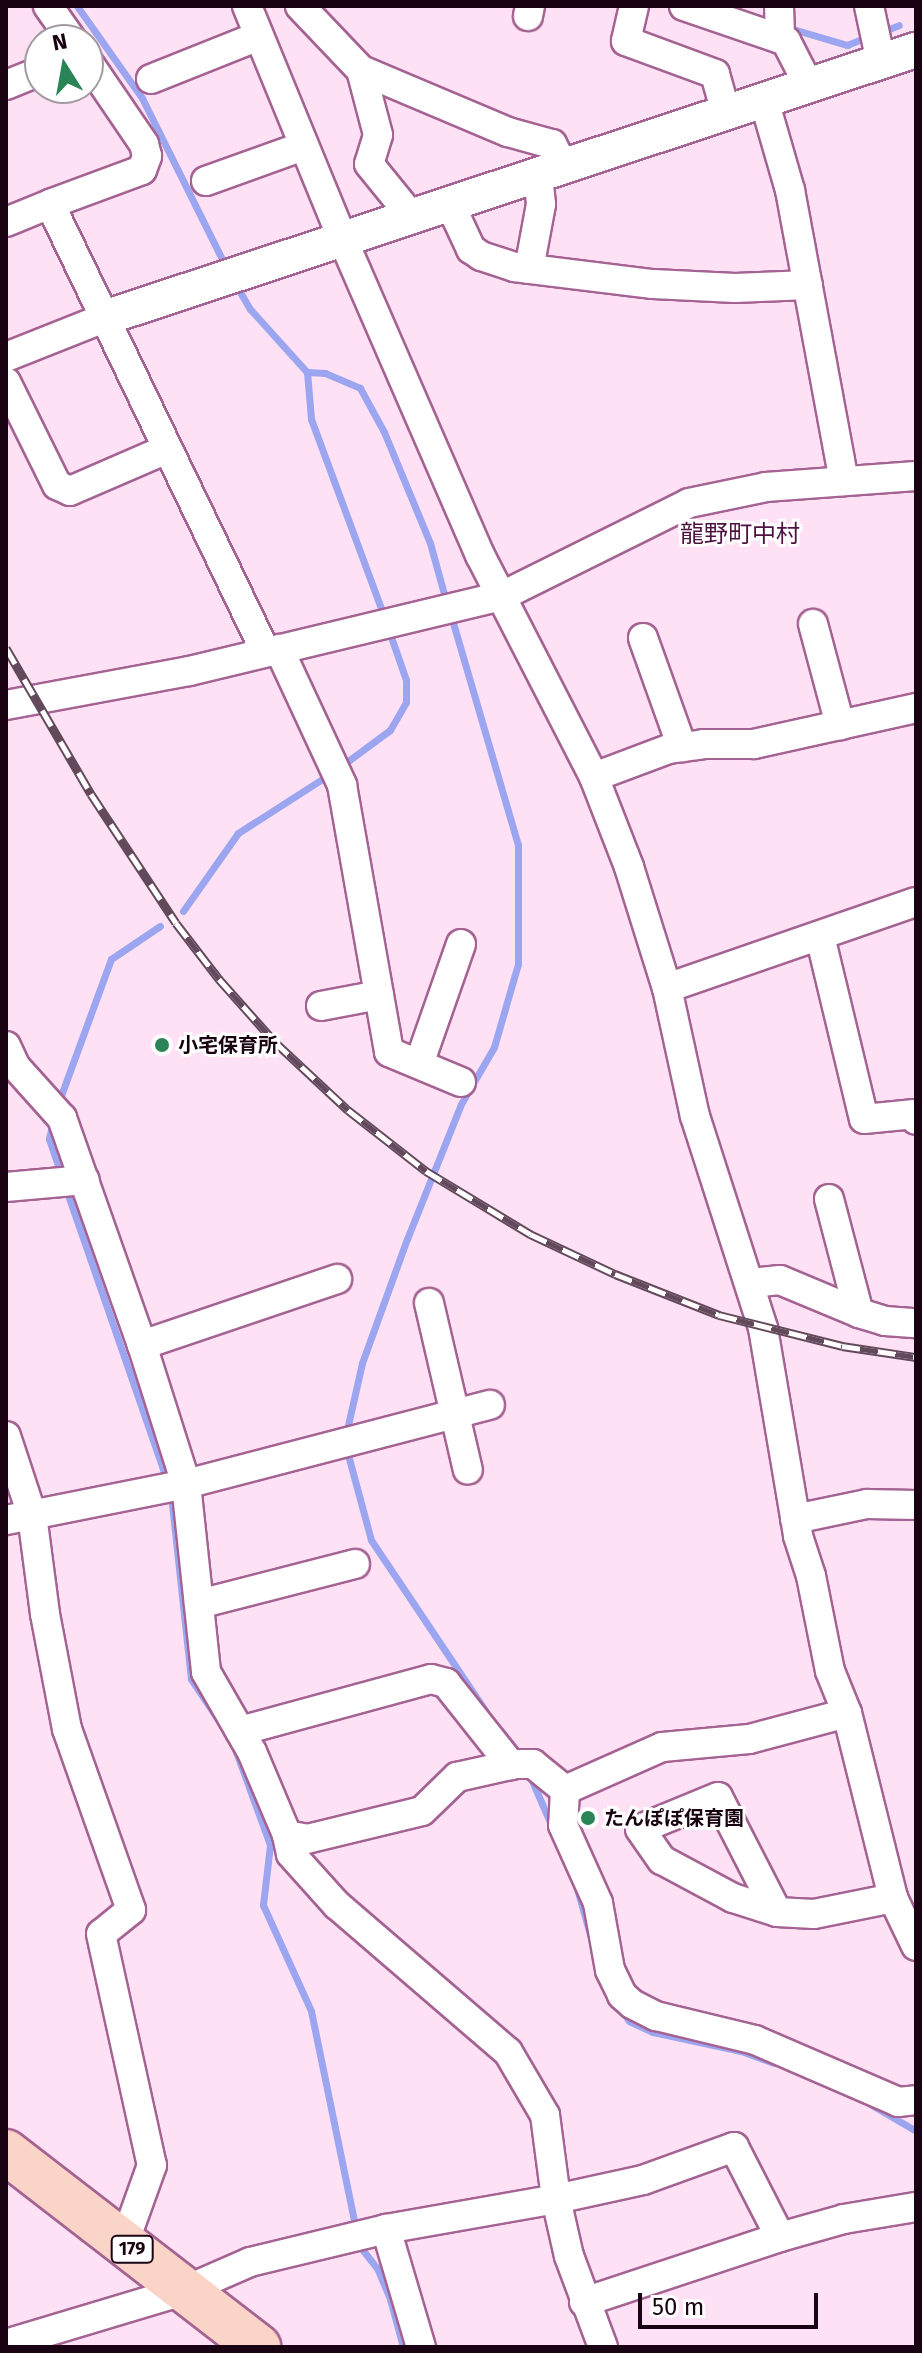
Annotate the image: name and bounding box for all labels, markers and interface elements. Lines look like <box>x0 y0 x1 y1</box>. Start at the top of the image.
north arrow <box>24 24 104 104</box>
text: N <box>50 27 69 57</box>
district label: 龍野町中村 <box>680 521 800 549</box>
place label: 小宅保育所 <box>178 1033 278 1057</box>
marker: 小宅保育所 <box>153 1036 171 1054</box>
place label: たんぽぽ保育園 <box>604 1806 744 1830</box>
marker: たんぽぽ保育園 <box>579 1809 597 1827</box>
road number: 179 <box>110 2235 154 2263</box>
scale bar <box>642 2277 822 2327</box>
text: 50 m <box>652 2293 704 2321</box>

